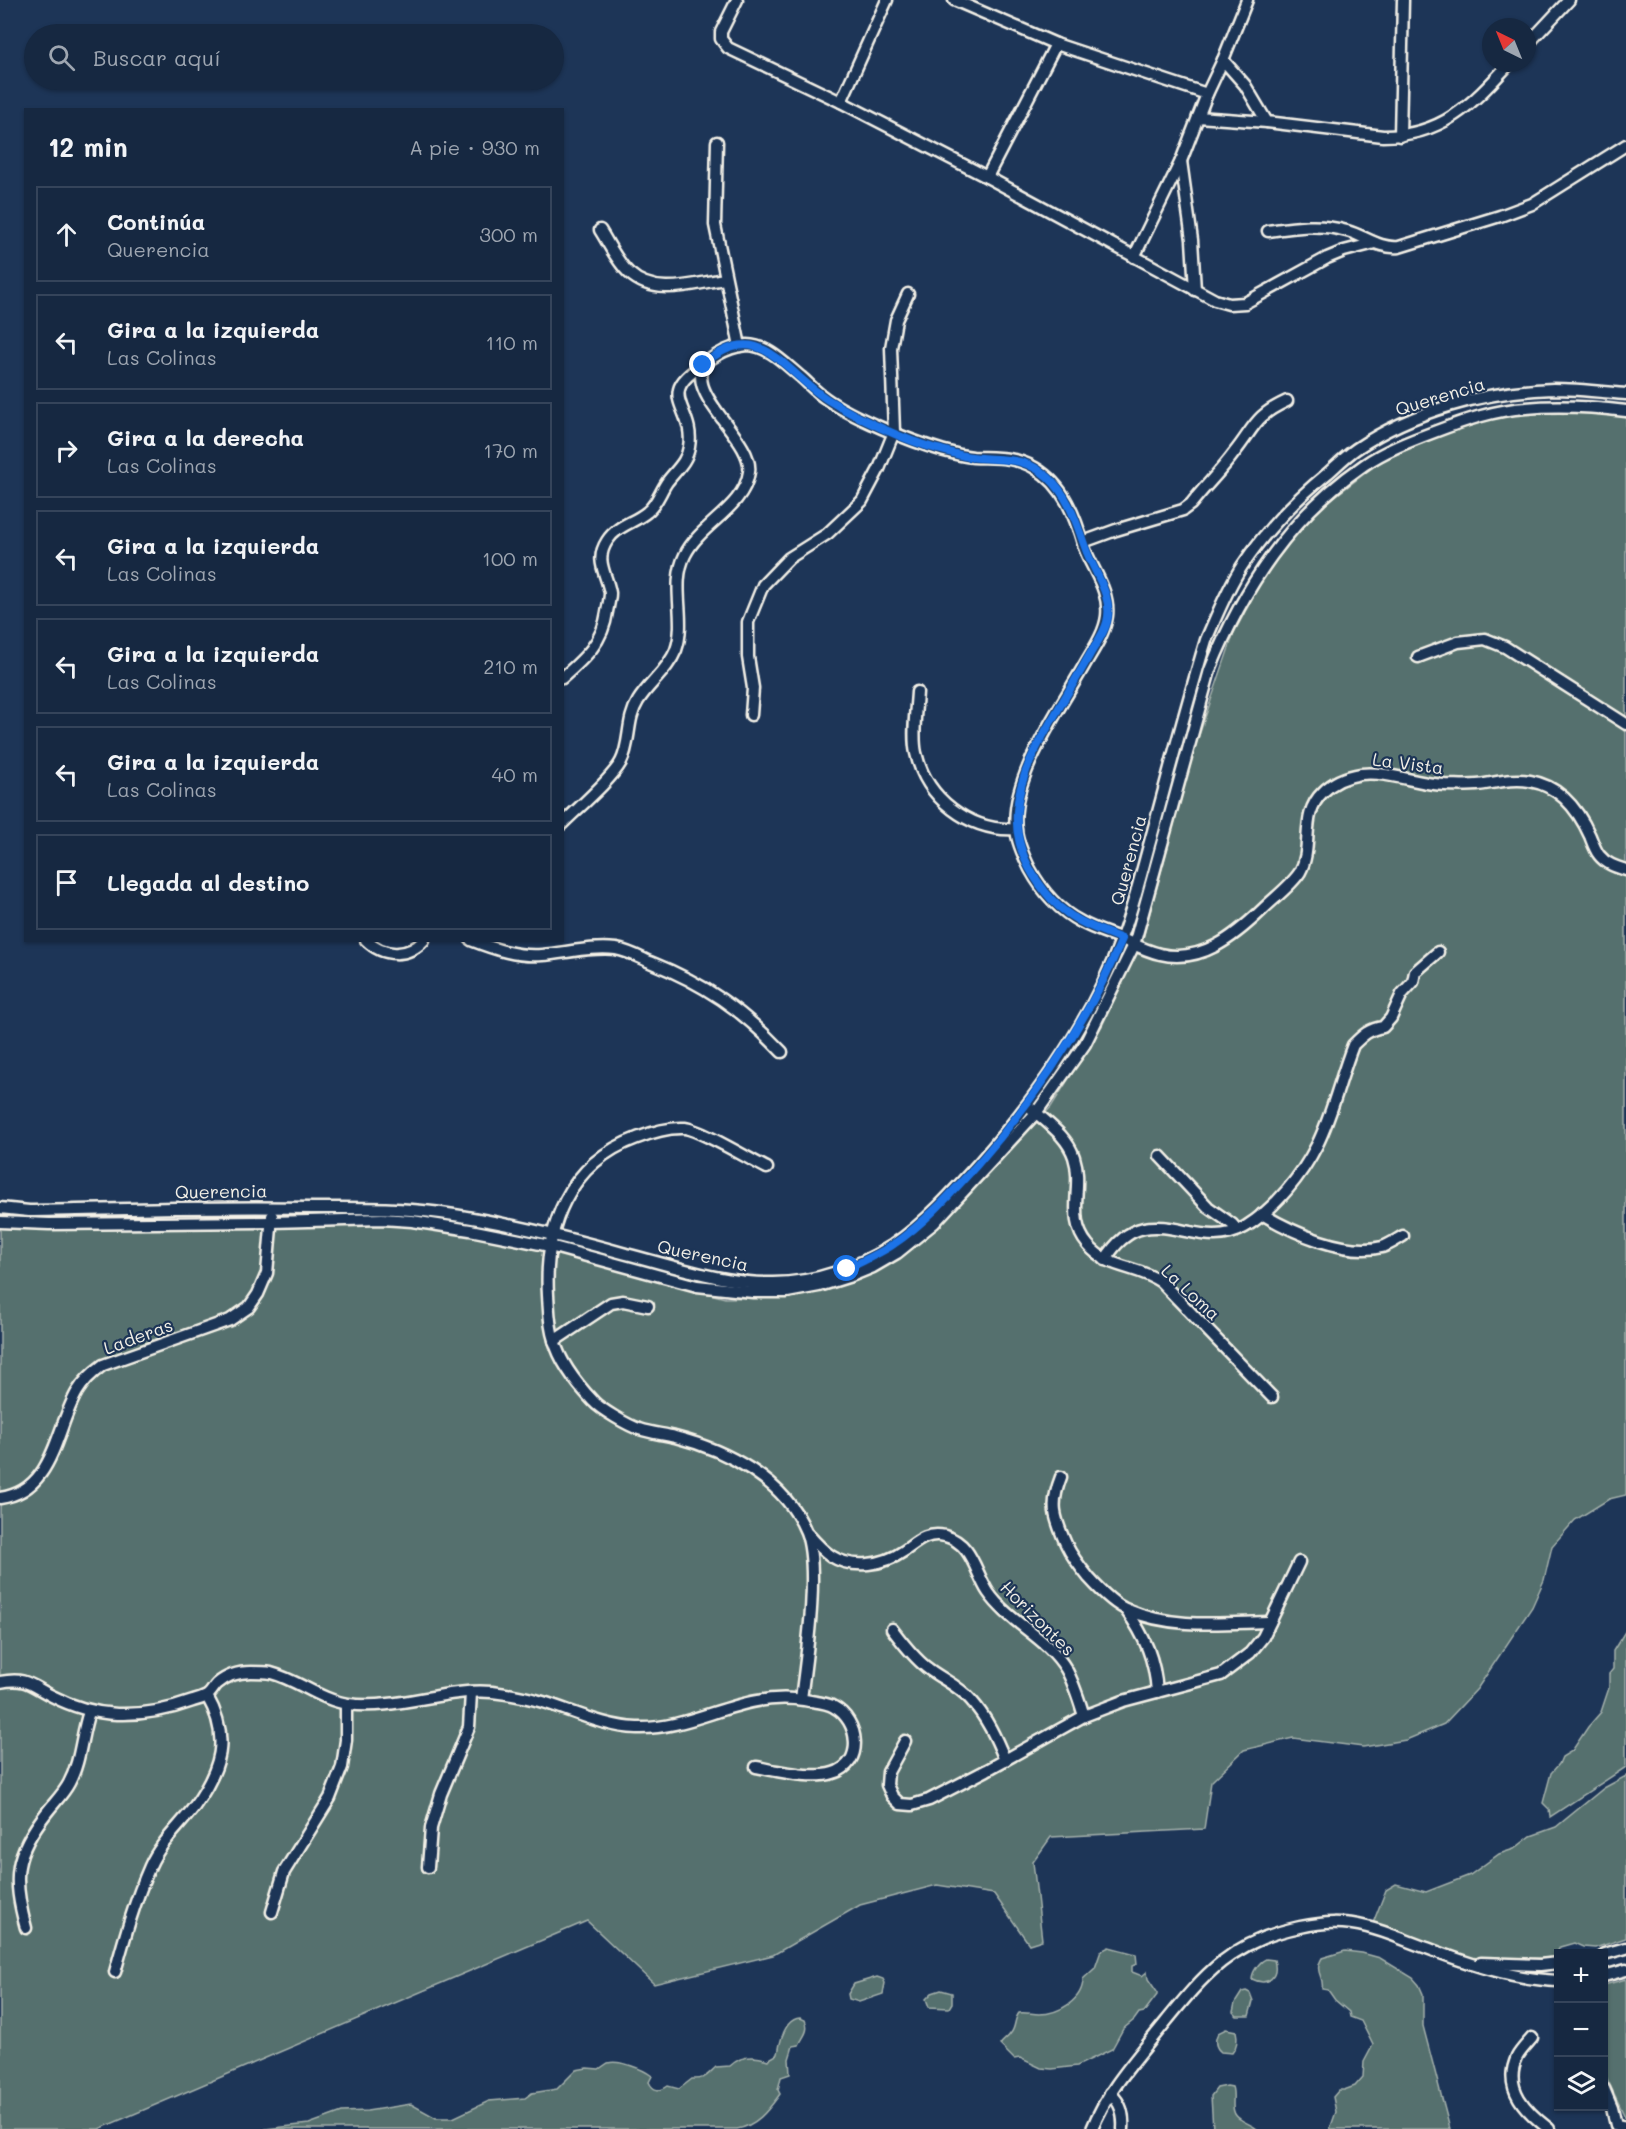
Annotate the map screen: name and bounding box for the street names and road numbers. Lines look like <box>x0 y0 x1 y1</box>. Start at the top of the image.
street label: Querencia <box>1392 371 1488 421</box>
street label: La Vista <box>1371 747 1445 779</box>
street label: Querencia <box>1104 812 1152 908</box>
street label: Querencia <box>175 1178 267 1204</box>
street label: Querencia <box>655 1234 751 1276</box>
street label: La Loma <box>1156 1259 1226 1325</box>
street label: Laderas <box>100 1312 176 1360</box>
street label: Horizontes <box>995 1575 1081 1661</box>

